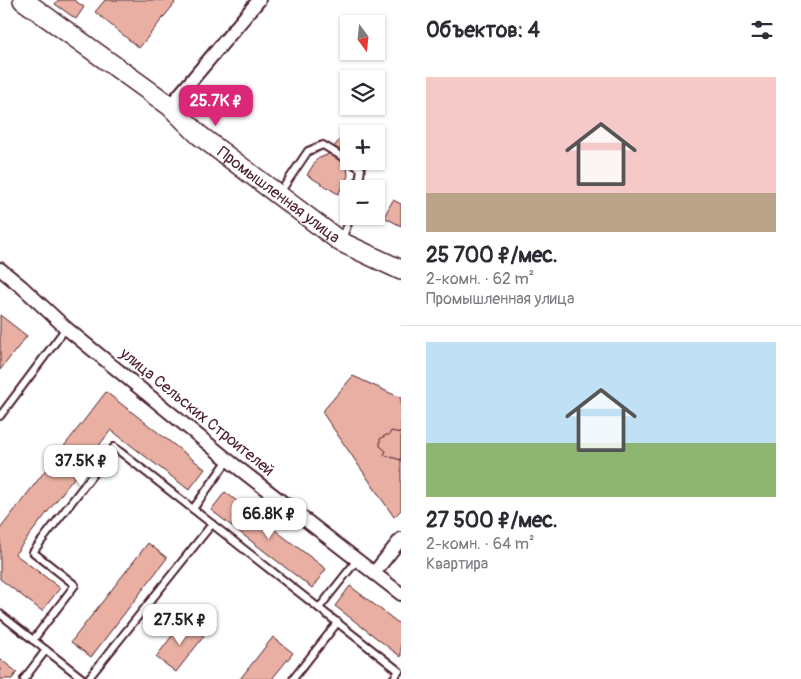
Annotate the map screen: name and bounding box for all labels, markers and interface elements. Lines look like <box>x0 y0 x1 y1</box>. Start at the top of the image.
north arrow <box>340 15 385 60</box>
map controls <box>340 15 385 225</box>
icon: filters <box>748 16 776 44</box>
text: Объектов: 4 <box>426 17 540 44</box>
button: layers <box>340 70 385 115</box>
pin: 25.7K ₽ <box>170 84 262 127</box>
text: 25.7K ₽ <box>190 91 242 111</box>
icon: home <box>556 109 646 199</box>
button: + <box>340 125 385 170</box>
street label: Промышленная улица <box>213 142 344 248</box>
button: − <box>340 180 385 225</box>
text: 25 700 ₽/мес. <box>426 242 558 269</box>
text: 2-комн. · 62 m² <box>426 269 534 289</box>
text: Промышленная улица <box>426 289 574 309</box>
street label: улица Сельских Строителей <box>115 343 278 480</box>
icon: home <box>556 375 646 465</box>
pin: 37.5K ₽ <box>35 444 127 487</box>
text: 37.5K ₽ <box>55 451 107 471</box>
pin: 66.8K ₽ <box>223 498 315 540</box>
text: 66.8K ₽ <box>243 504 295 524</box>
text: 27 500 ₽/мес. <box>426 507 558 534</box>
text: 2-комн. · 64 m² <box>426 534 535 554</box>
text: Квартира <box>426 554 488 574</box>
pin: 27.5K ₽ <box>134 604 226 646</box>
text: 27.5K ₽ <box>154 610 206 630</box>

